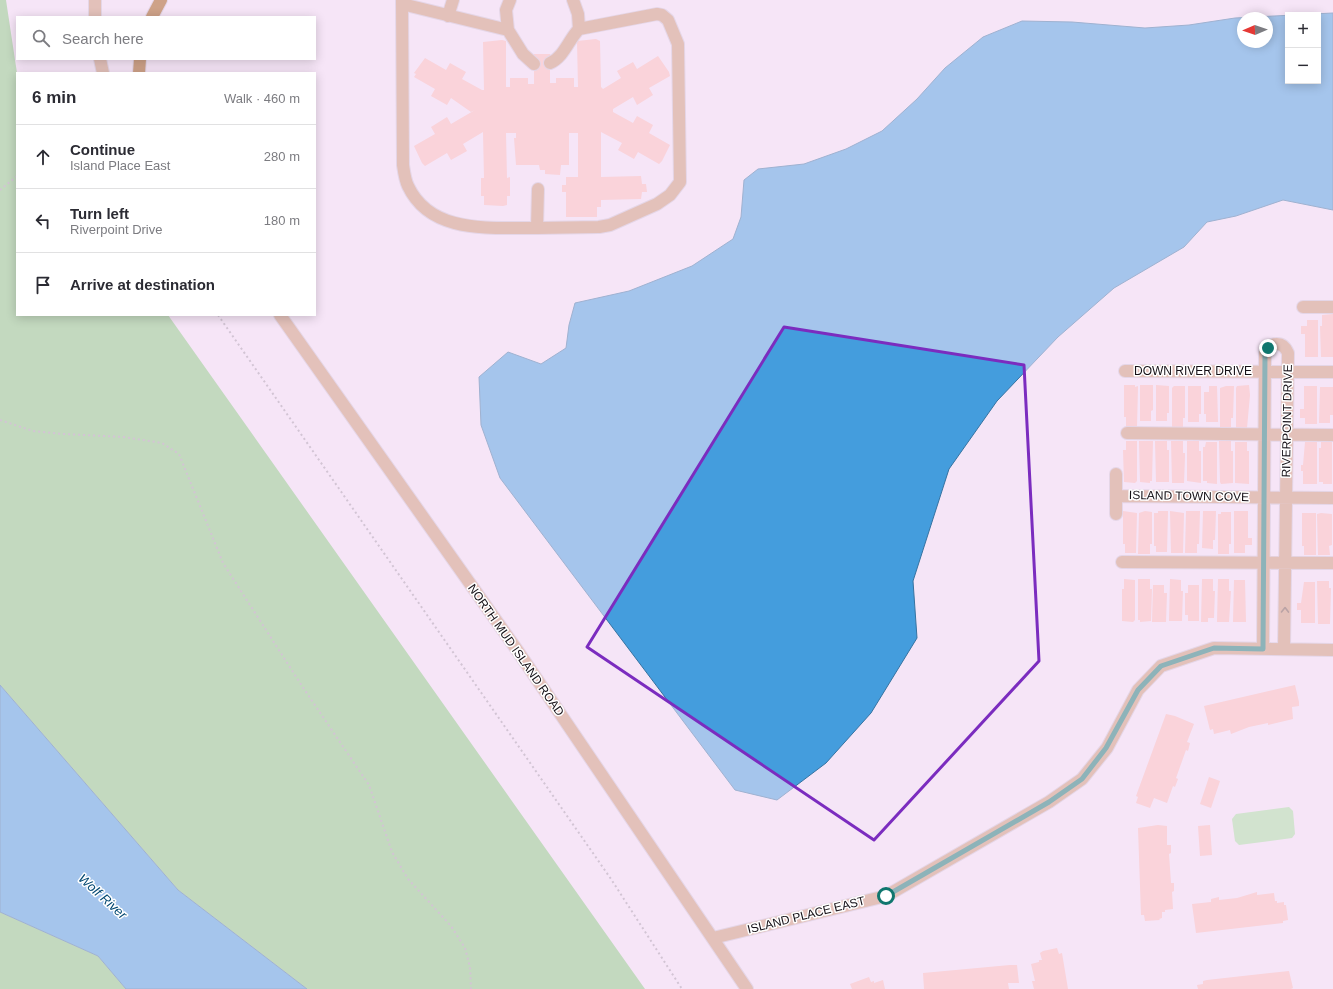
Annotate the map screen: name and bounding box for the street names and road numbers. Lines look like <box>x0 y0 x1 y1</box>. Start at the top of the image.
street label: DOWN RIVER DRIVE <box>1134 364 1252 378</box>
street label: RIVERPOINT DRIVE <box>1279 364 1295 478</box>
street label: ISLAND TOWN COVE <box>1129 488 1249 504</box>
street label: NORTH MUD ISLAND ROAD <box>465 581 567 719</box>
street label: ISLAND PLACE EAST <box>746 893 867 936</box>

